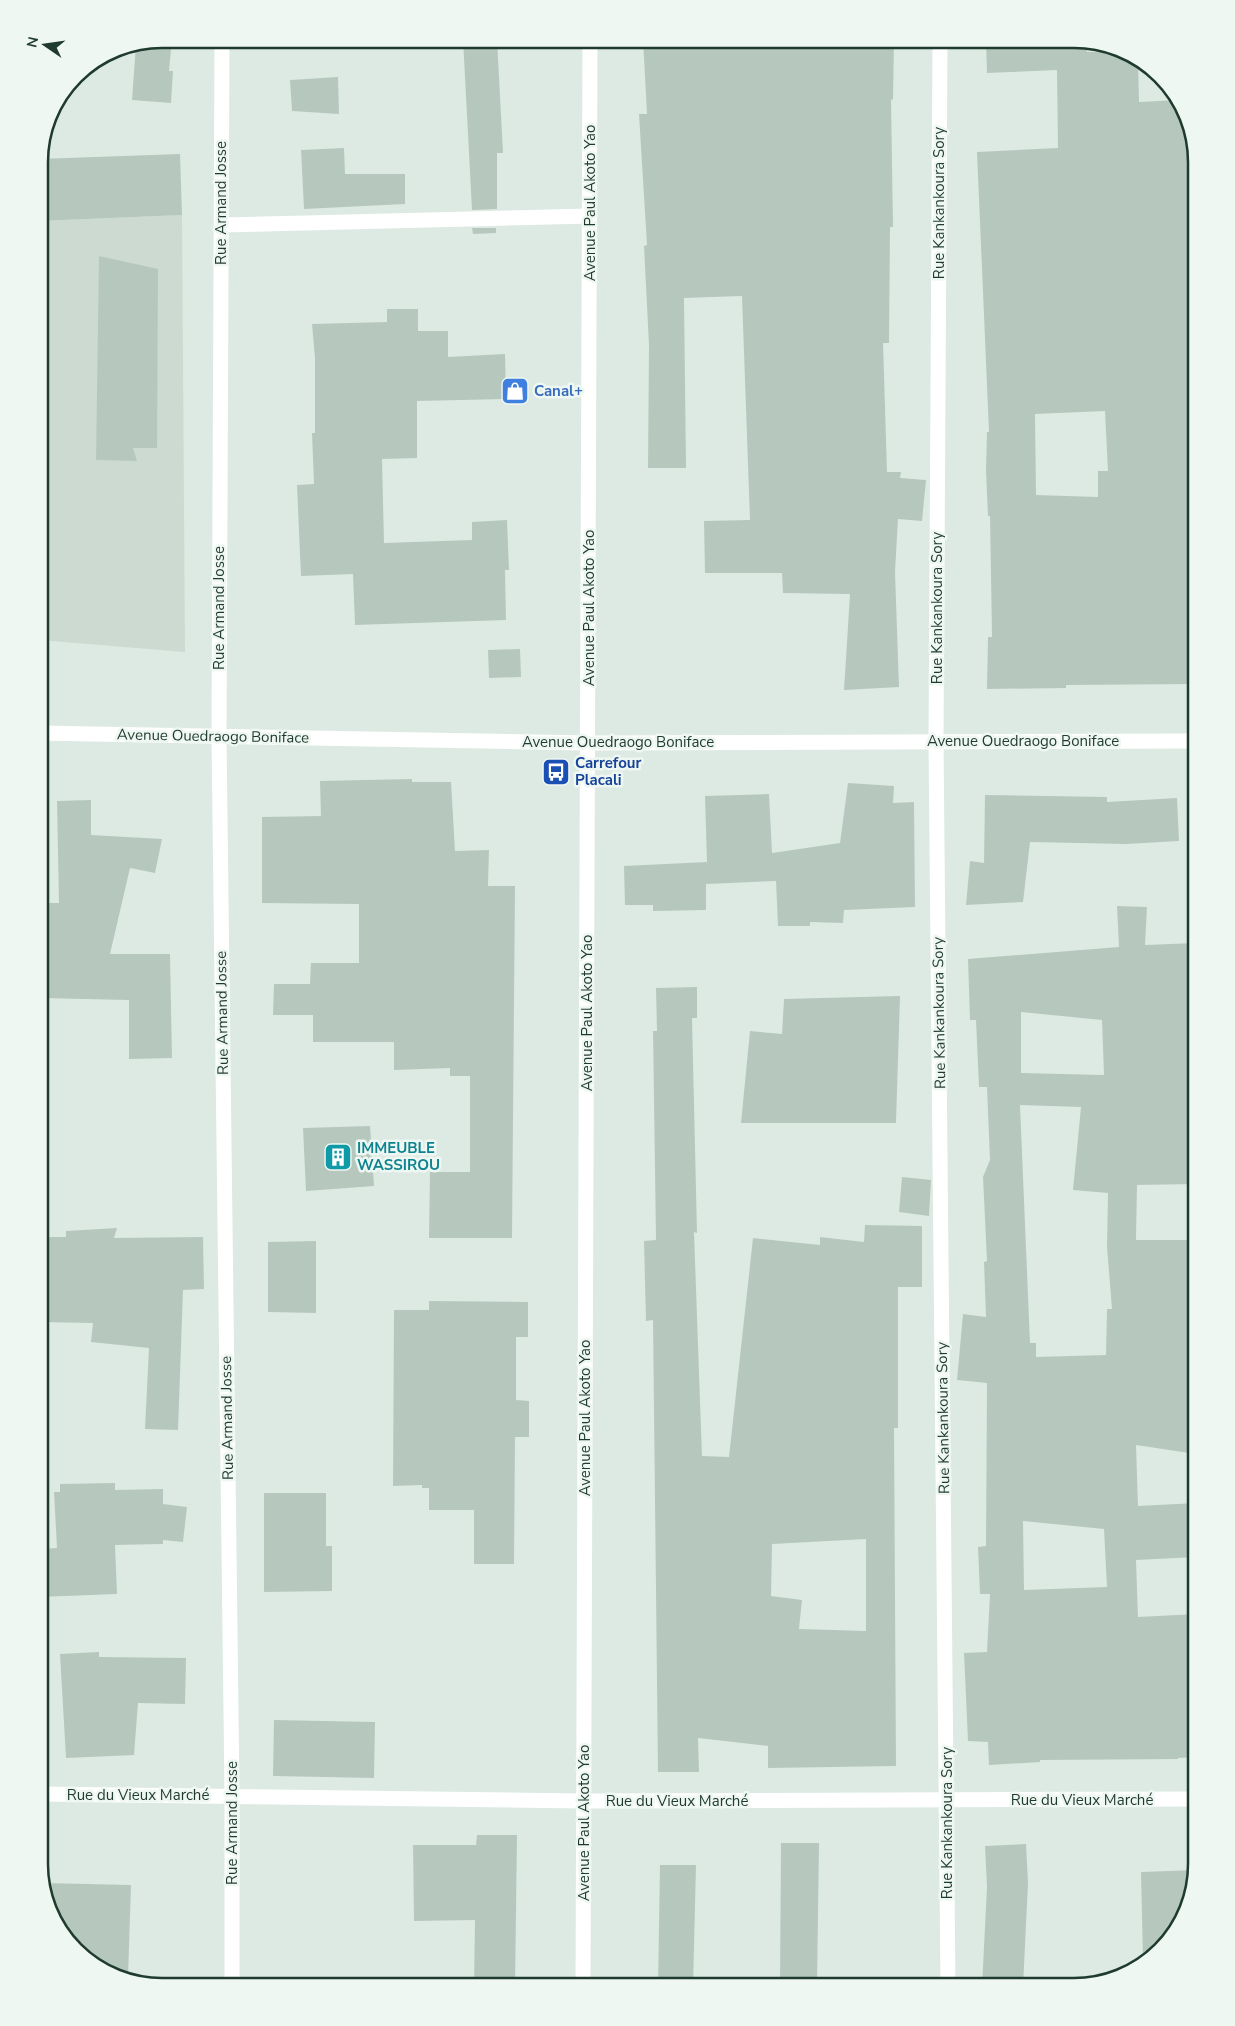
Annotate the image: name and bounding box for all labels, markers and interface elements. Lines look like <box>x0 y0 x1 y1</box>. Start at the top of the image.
north arrow <box>20 20 70 70</box>
text: N <box>22 35 43 49</box>
street label: Avenue Paul Akoto Yao <box>580 125 600 281</box>
street label: Rue Kankankoura Sory <box>929 127 949 279</box>
street label: Rue Armand Josse <box>211 141 231 265</box>
shop icon: Canal+ <box>500 376 530 406</box>
place label: Canal+ <box>534 381 583 401</box>
street label: Avenue Paul Akoto Yao <box>579 530 599 686</box>
street label: Rue Kankankoura Sory <box>927 532 947 684</box>
street label: Rue Armand Josse <box>209 546 229 670</box>
street label: Avenue Ouedraogo Boniface <box>117 724 309 748</box>
street label: Avenue Ouedraogo Boniface <box>927 731 1119 751</box>
street label: Avenue Ouedraogo Boniface <box>522 732 714 752</box>
place label: Carrefour Placali <box>575 753 641 790</box>
bus stop icon: Carrefour Placali <box>541 757 571 787</box>
street label: Avenue Paul Akoto Yao <box>577 935 597 1091</box>
street label: Rue Kankankoura Sory <box>928 936 950 1089</box>
street label: Rue Armand Josse <box>211 951 233 1075</box>
place label: IMMEUBLE WASSIROU <box>357 1138 440 1175</box>
building icon: IMMEUBLE WASSIROU <box>323 1142 353 1172</box>
street label: Avenue Paul Akoto Yao <box>575 1340 595 1496</box>
street label: Rue Kankankoura Sory <box>932 1341 954 1494</box>
street label: Rue Armand Josse <box>216 1356 238 1480</box>
street label: Avenue Paul Akoto Yao <box>574 1745 594 1901</box>
street label: Rue Kankankoura Sory <box>937 1747 957 1899</box>
street label: Rue Armand Josse <box>222 1761 242 1885</box>
street label: Rue du Vieux Marché <box>67 1785 209 1805</box>
street label: Rue du Vieux Marché <box>1011 1790 1153 1810</box>
street label: Rue du Vieux Marché <box>606 1791 748 1811</box>

